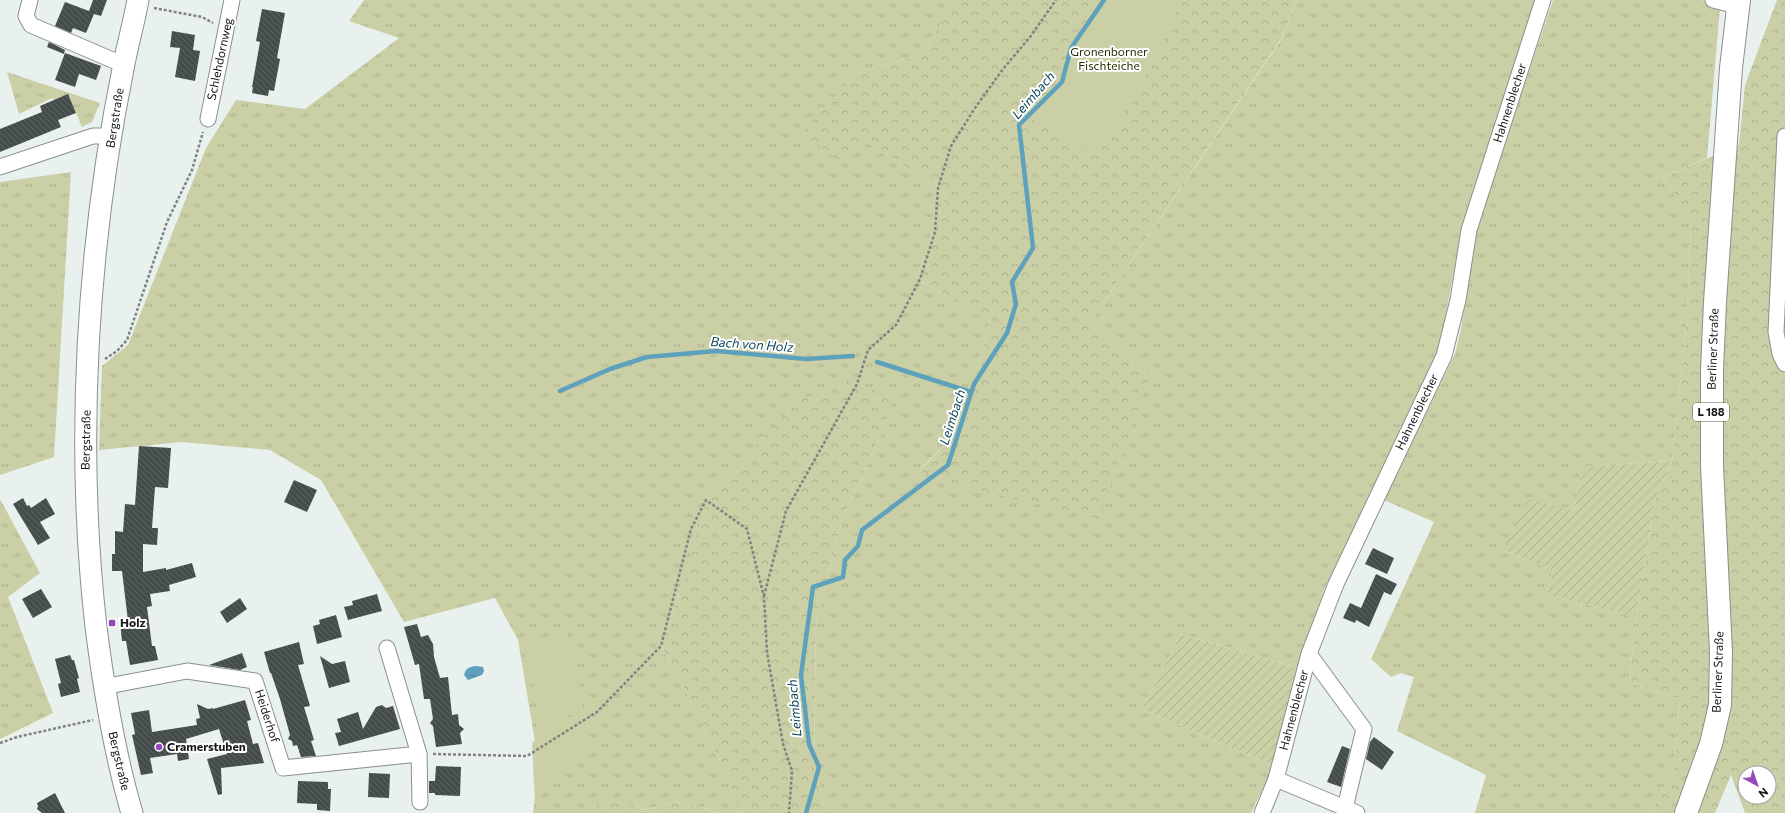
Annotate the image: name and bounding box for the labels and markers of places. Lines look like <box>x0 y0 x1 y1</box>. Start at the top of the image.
place label: Holz <box>120 615 146 629</box>
marker: Holz <box>107 618 117 628</box>
place label: Cramerstuben <box>167 739 246 753</box>
marker: Cramerstuben <box>154 742 164 752</box>

